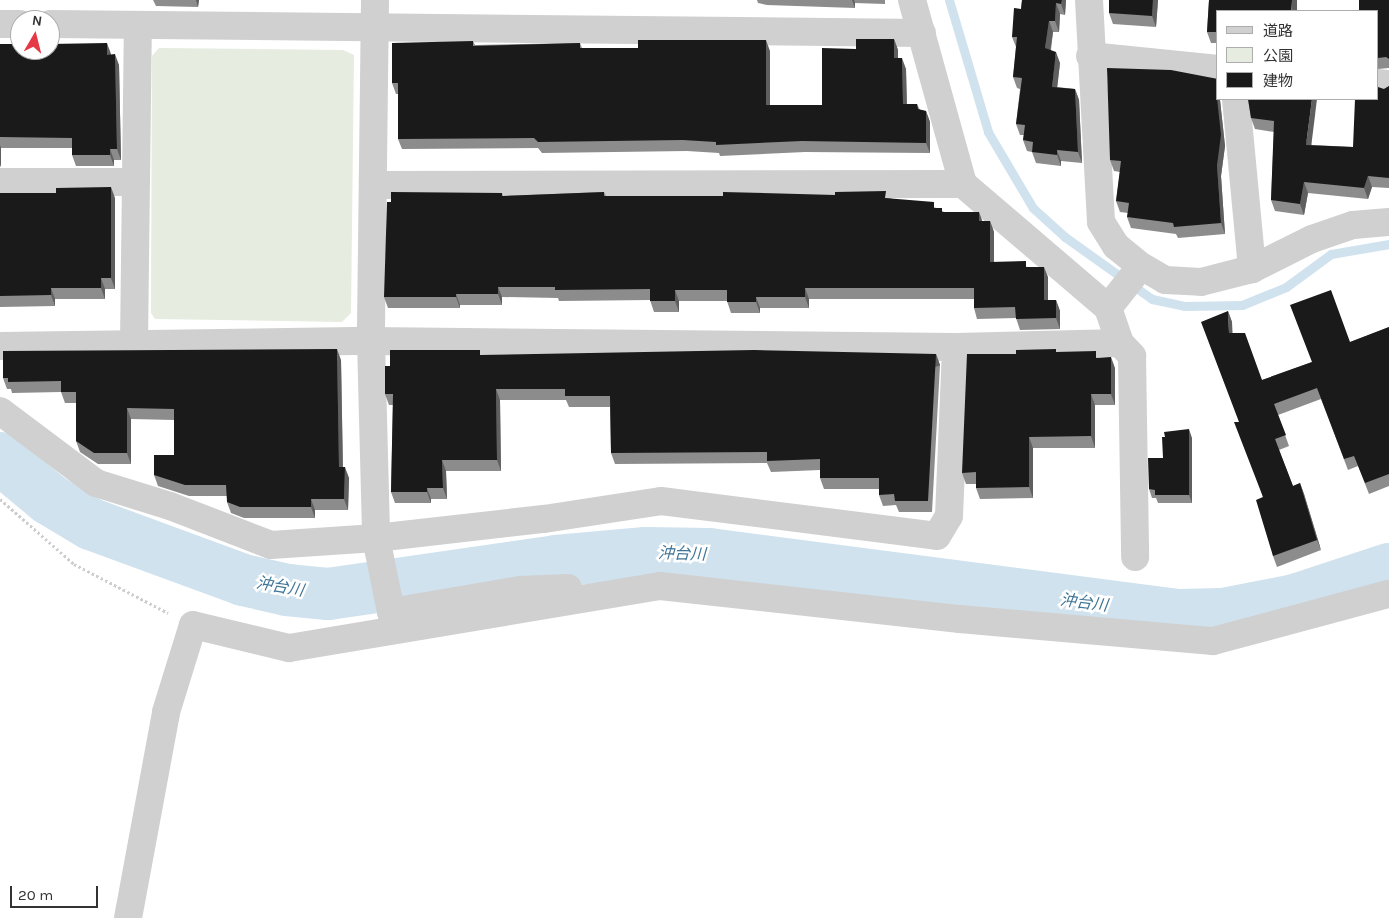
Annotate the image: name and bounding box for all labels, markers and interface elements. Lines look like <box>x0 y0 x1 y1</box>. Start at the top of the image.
north arrow <box>10 10 60 60</box>
legend <box>1216 10 1379 100</box>
text: N <box>31 12 43 30</box>
text: 道路 <box>1263 22 1293 40</box>
text: 公園 <box>1263 47 1293 65</box>
text: 建物 <box>1263 72 1293 90</box>
water label: 沖台川 <box>658 544 706 564</box>
water label: 沖台川 <box>255 573 305 601</box>
water label: 沖台川 <box>1059 591 1109 615</box>
scale bar <box>12 876 100 908</box>
text: 20 m <box>18 886 53 904</box>

